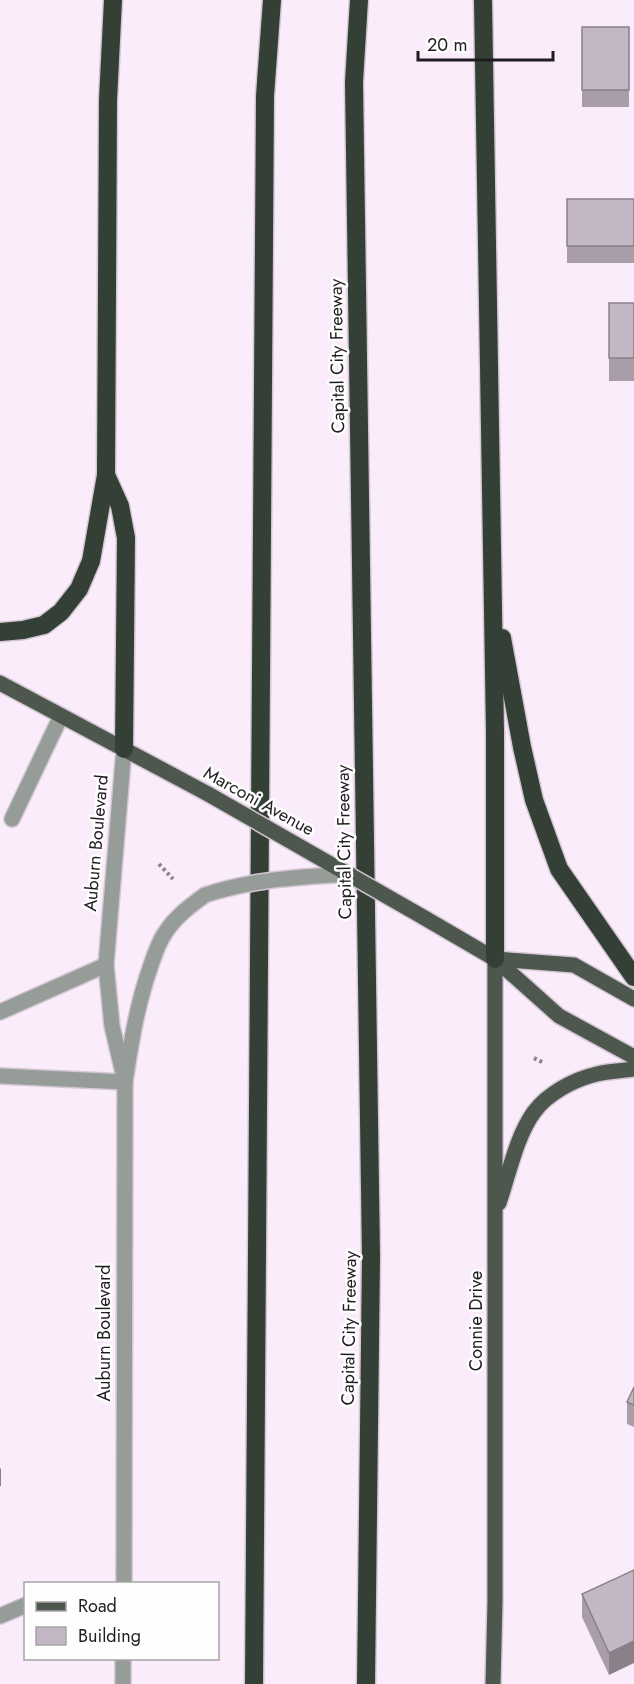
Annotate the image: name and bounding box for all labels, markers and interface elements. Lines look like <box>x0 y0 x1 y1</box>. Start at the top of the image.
scale bar <box>418 24 553 62</box>
text: 20 m <box>427 32 467 58</box>
street label: Capital City Freeway <box>323 278 351 434</box>
street label: Marconi Avenue <box>199 760 319 842</box>
street label: Capital City Freeway <box>330 764 358 920</box>
street label: Auburn Boulevard <box>77 774 115 912</box>
street label: Capital City Freeway <box>335 1250 363 1406</box>
street label: Auburn Boulevard <box>91 1264 117 1402</box>
street label: Connie Drive <box>463 1271 489 1371</box>
legend <box>24 1582 219 1660</box>
text: Road <box>78 1593 117 1619</box>
text: Building <box>78 1623 141 1649</box>

